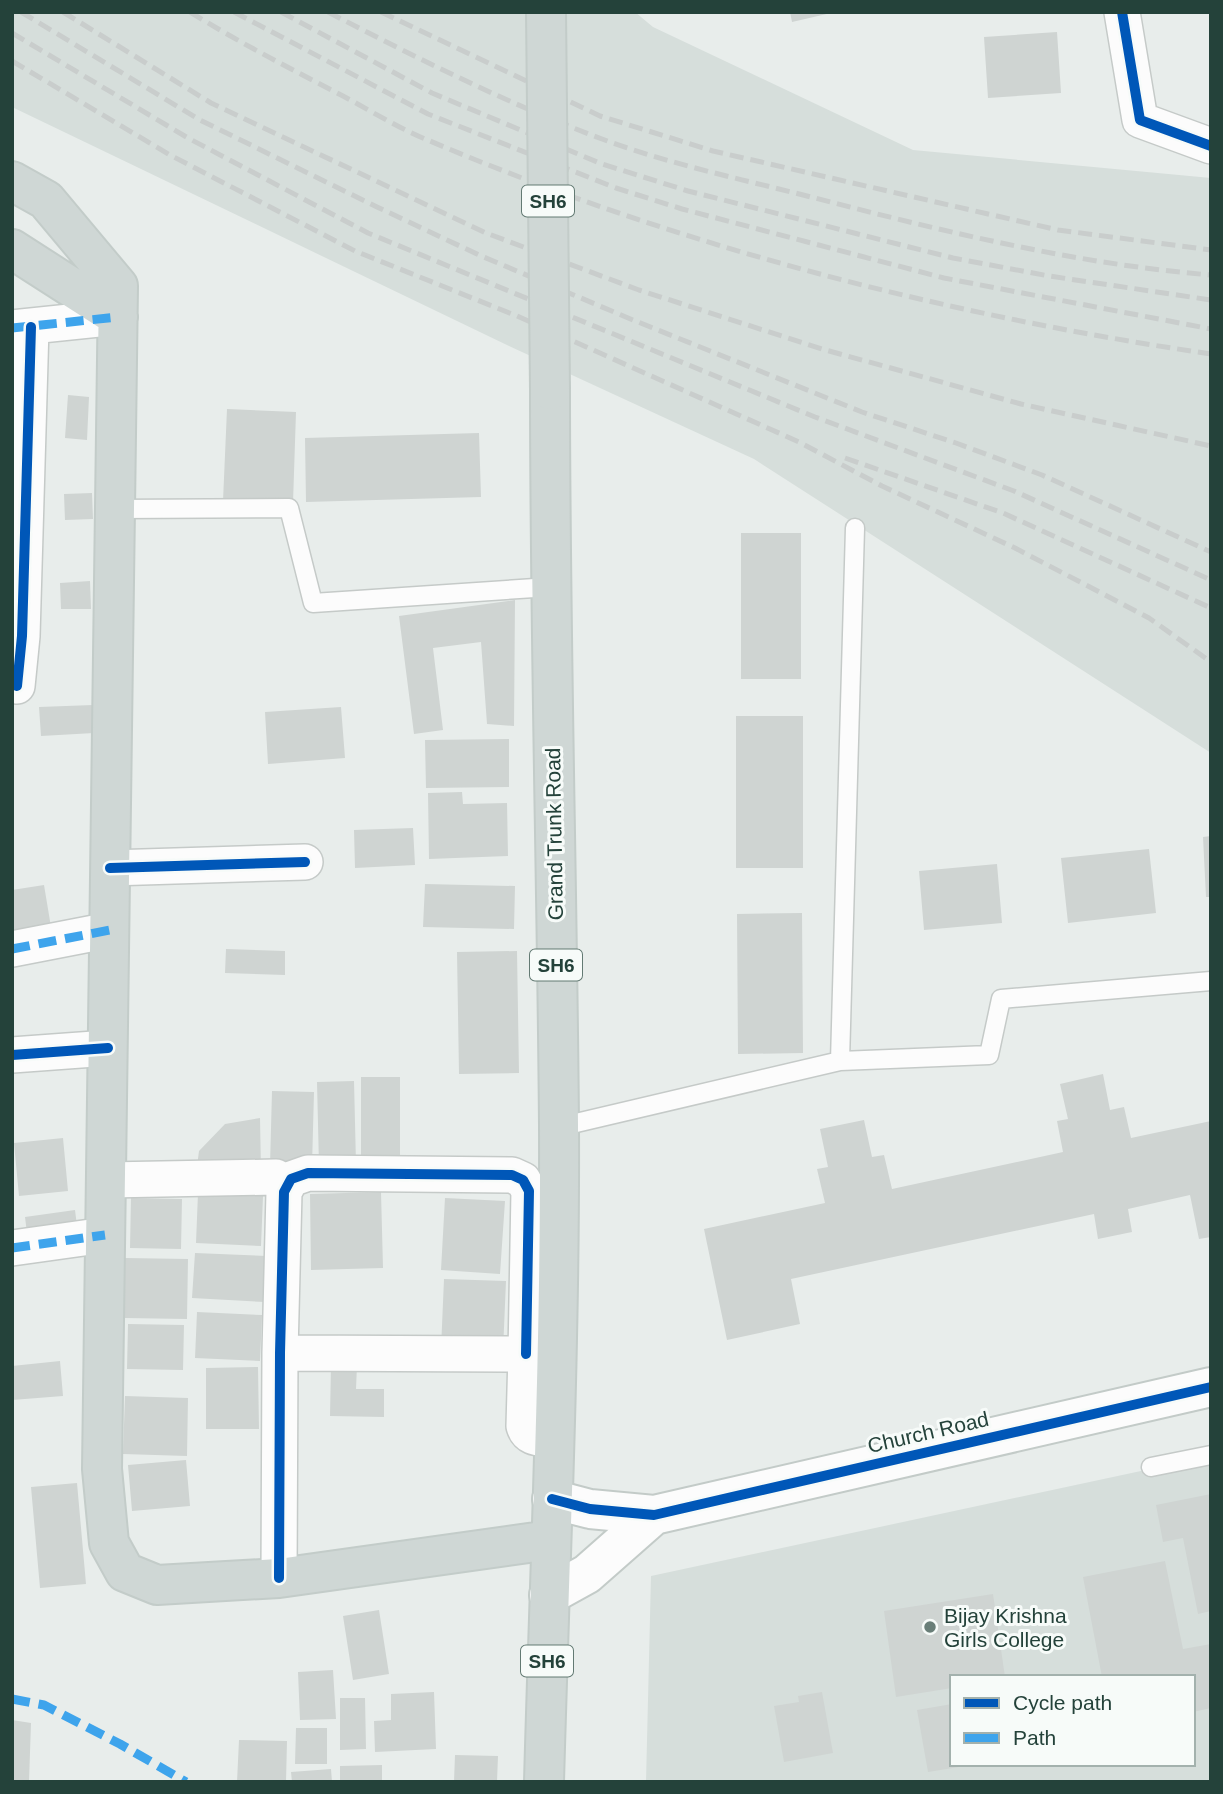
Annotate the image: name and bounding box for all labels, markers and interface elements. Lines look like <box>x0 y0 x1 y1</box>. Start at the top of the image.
road number: SH6 <box>522 186 574 216</box>
street label: Grand Trunk Road <box>541 747 567 921</box>
road number: SH6 <box>530 950 582 981</box>
street label: Church Road <box>865 1407 991 1457</box>
place label: Bijay Krishna Girls College <box>944 1604 1067 1651</box>
marker: Bijay Krishna Girls College <box>922 1619 938 1635</box>
road number: SH6 <box>521 1646 573 1676</box>
legend <box>950 1675 1195 1766</box>
text: Cycle path <box>1013 1691 1112 1714</box>
text: Path <box>1013 1726 1056 1749</box>

